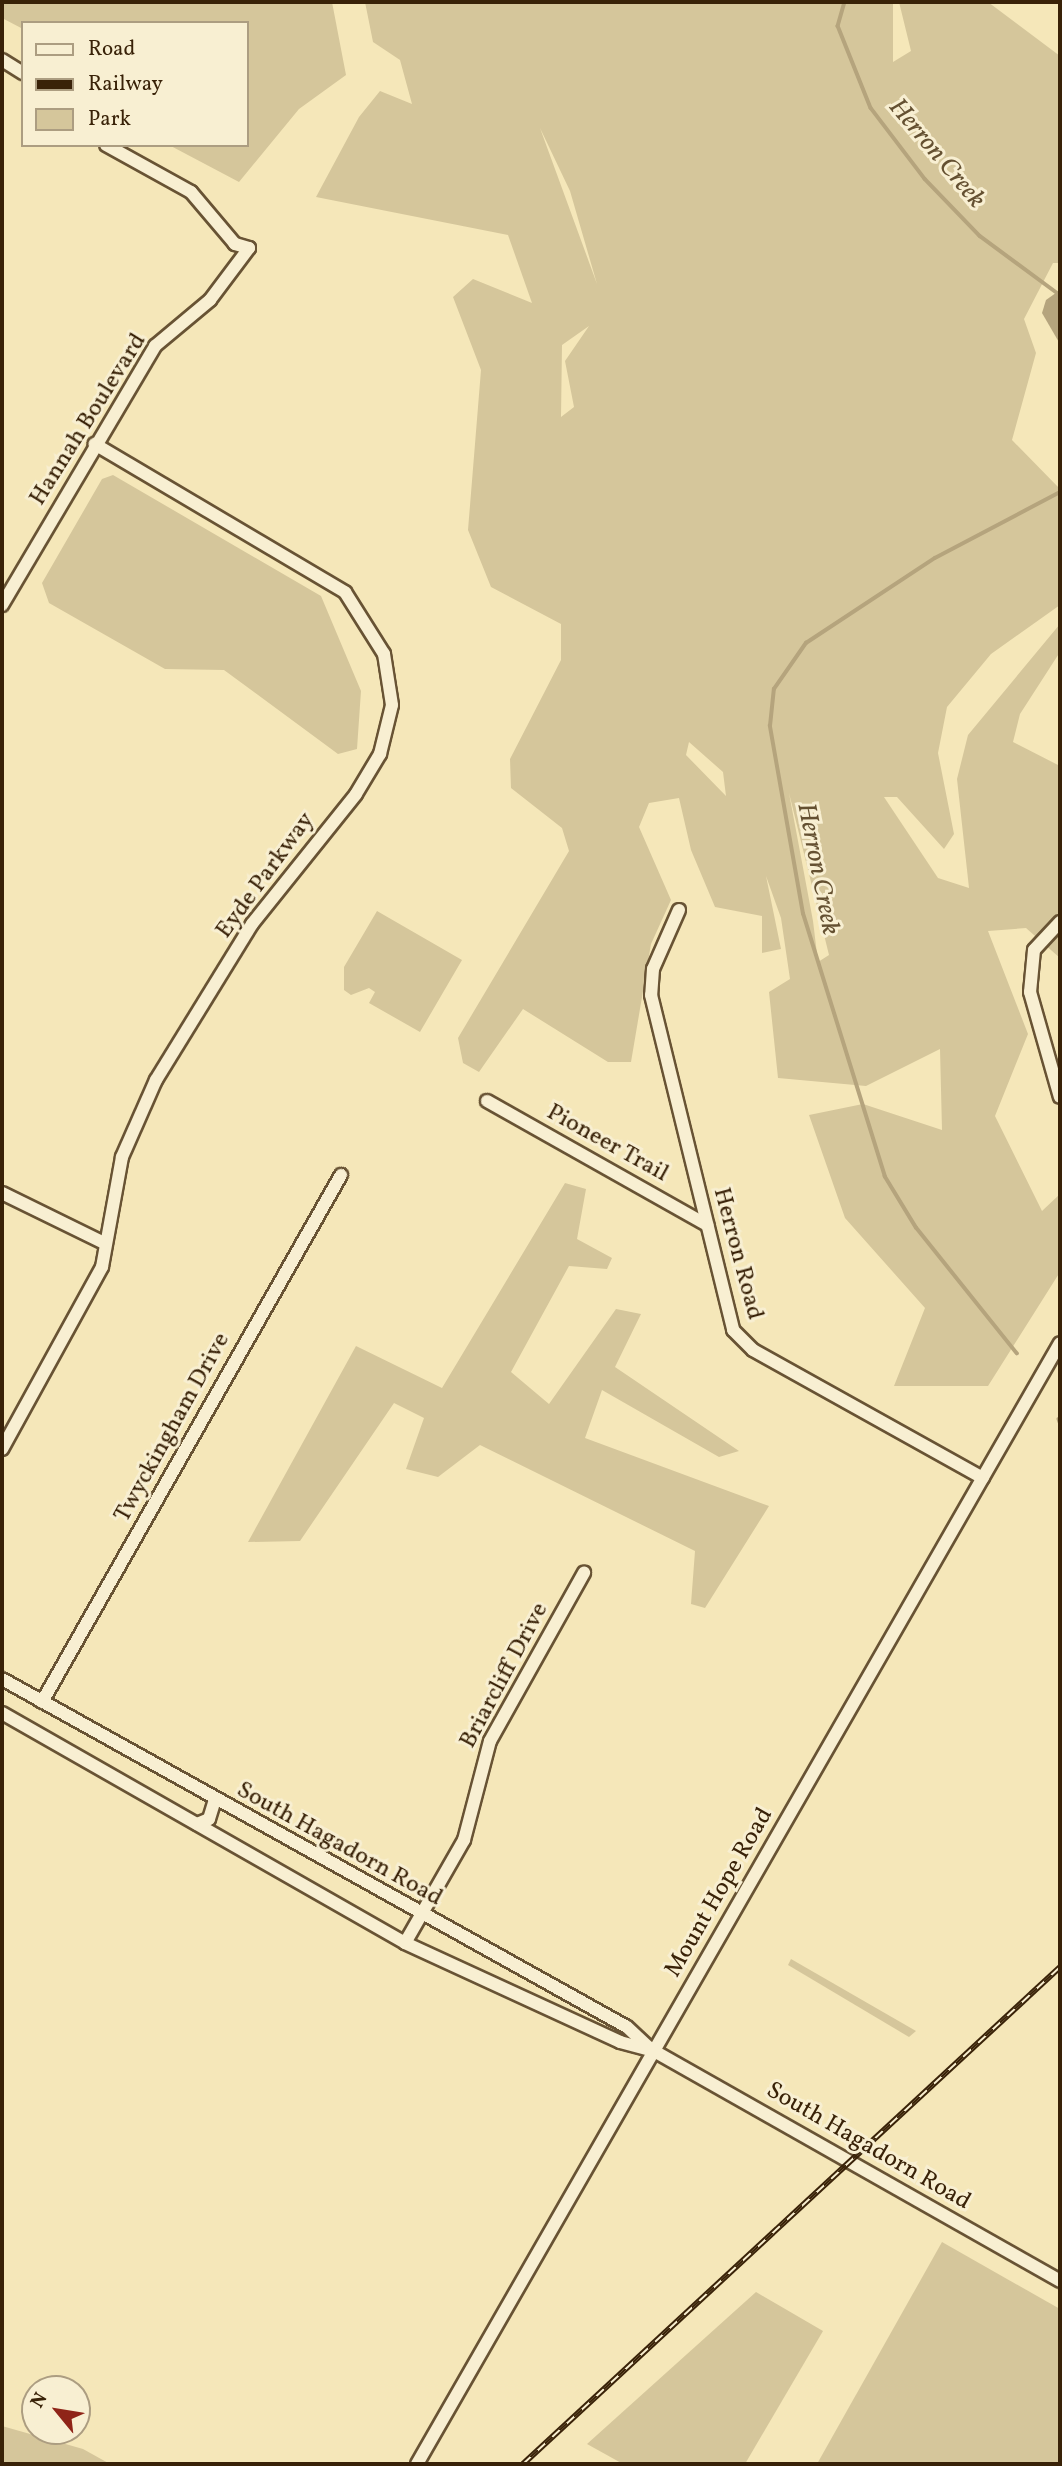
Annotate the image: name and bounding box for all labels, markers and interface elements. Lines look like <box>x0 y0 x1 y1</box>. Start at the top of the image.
legend <box>21 21 248 147</box>
text: Road <box>88 35 135 64</box>
text: Railway <box>88 70 163 99</box>
water label: Herron Creek <box>881 93 991 215</box>
text: Park <box>88 105 131 134</box>
street label: Hannah Boulevard <box>24 329 154 511</box>
water label: Herron Creek <box>789 800 845 938</box>
street label: Eyde Parkway <box>211 807 321 945</box>
street label: Pioneer Trail <box>541 1099 673 1189</box>
street label: Herron Road <box>706 1185 768 1323</box>
street label: Twyckingham Drive <box>109 1328 237 1528</box>
street label: Briarcliff Drive <box>455 1599 555 1753</box>
street label: South Hagadorn Road <box>231 1776 447 1914</box>
street label: Mount Hope Road <box>660 1803 780 1983</box>
street label: South Hagadorn Road <box>761 2077 975 2217</box>
north arrow <box>21 2375 91 2445</box>
text: N <box>25 2388 54 2413</box>

